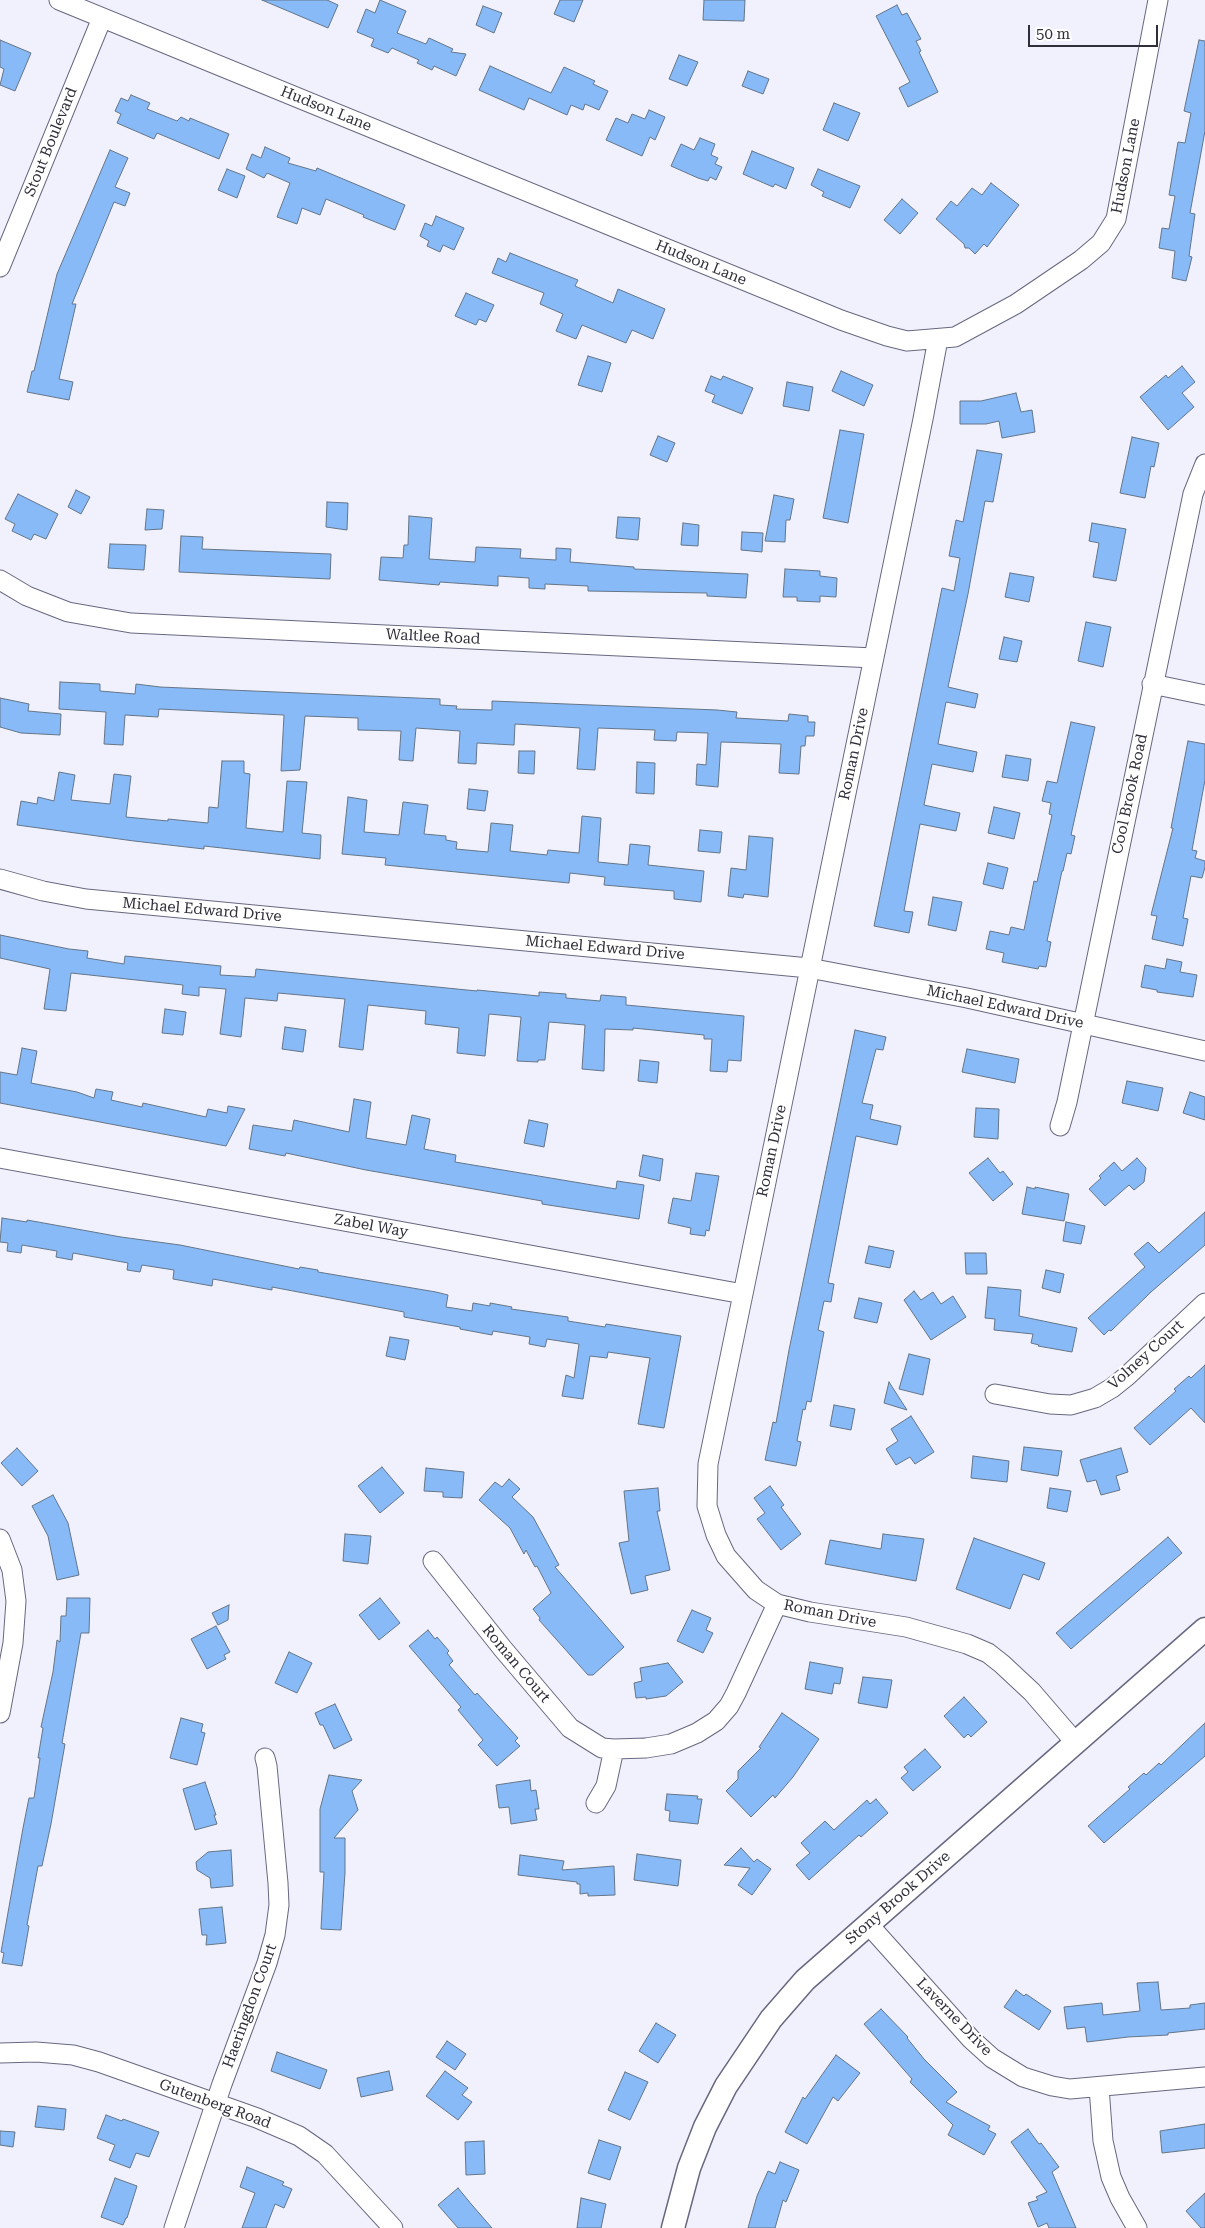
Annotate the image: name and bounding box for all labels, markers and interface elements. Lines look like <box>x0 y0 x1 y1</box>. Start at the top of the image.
scale bar <box>1030 15 1160 47</box>
text: 50 m <box>1036 25 1070 43</box>
street label: Hudson Lane <box>278 83 374 135</box>
street label: Stout Boulevard <box>21 85 81 199</box>
street label: Hudson Lane <box>1108 117 1144 215</box>
street label: Hudson Lane <box>653 237 749 289</box>
street label: Waltlee Road <box>385 626 481 648</box>
street label: Roman Drive <box>835 706 873 802</box>
street label: Cool Brook Road <box>1108 732 1152 856</box>
street label: Michael Edward Drive <box>122 894 282 926</box>
street label: Michael Edward Drive <box>525 932 685 964</box>
street label: Michael Edward Drive <box>925 982 1085 1032</box>
street label: Roman Drive <box>753 1103 791 1199</box>
street label: Zabel Way <box>332 1211 410 1241</box>
street label: Volney Court <box>1105 1316 1187 1394</box>
street label: Roman Drive <box>782 1596 878 1632</box>
street label: Roman Court <box>478 1621 554 1707</box>
street label: Stony Brook Drive <box>842 1848 954 1948</box>
street label: Haeringdon Court <box>219 1941 281 2071</box>
street label: Laverne Drive <box>912 1974 996 2060</box>
street label: Gutenberg Road <box>157 2075 273 2133</box>

